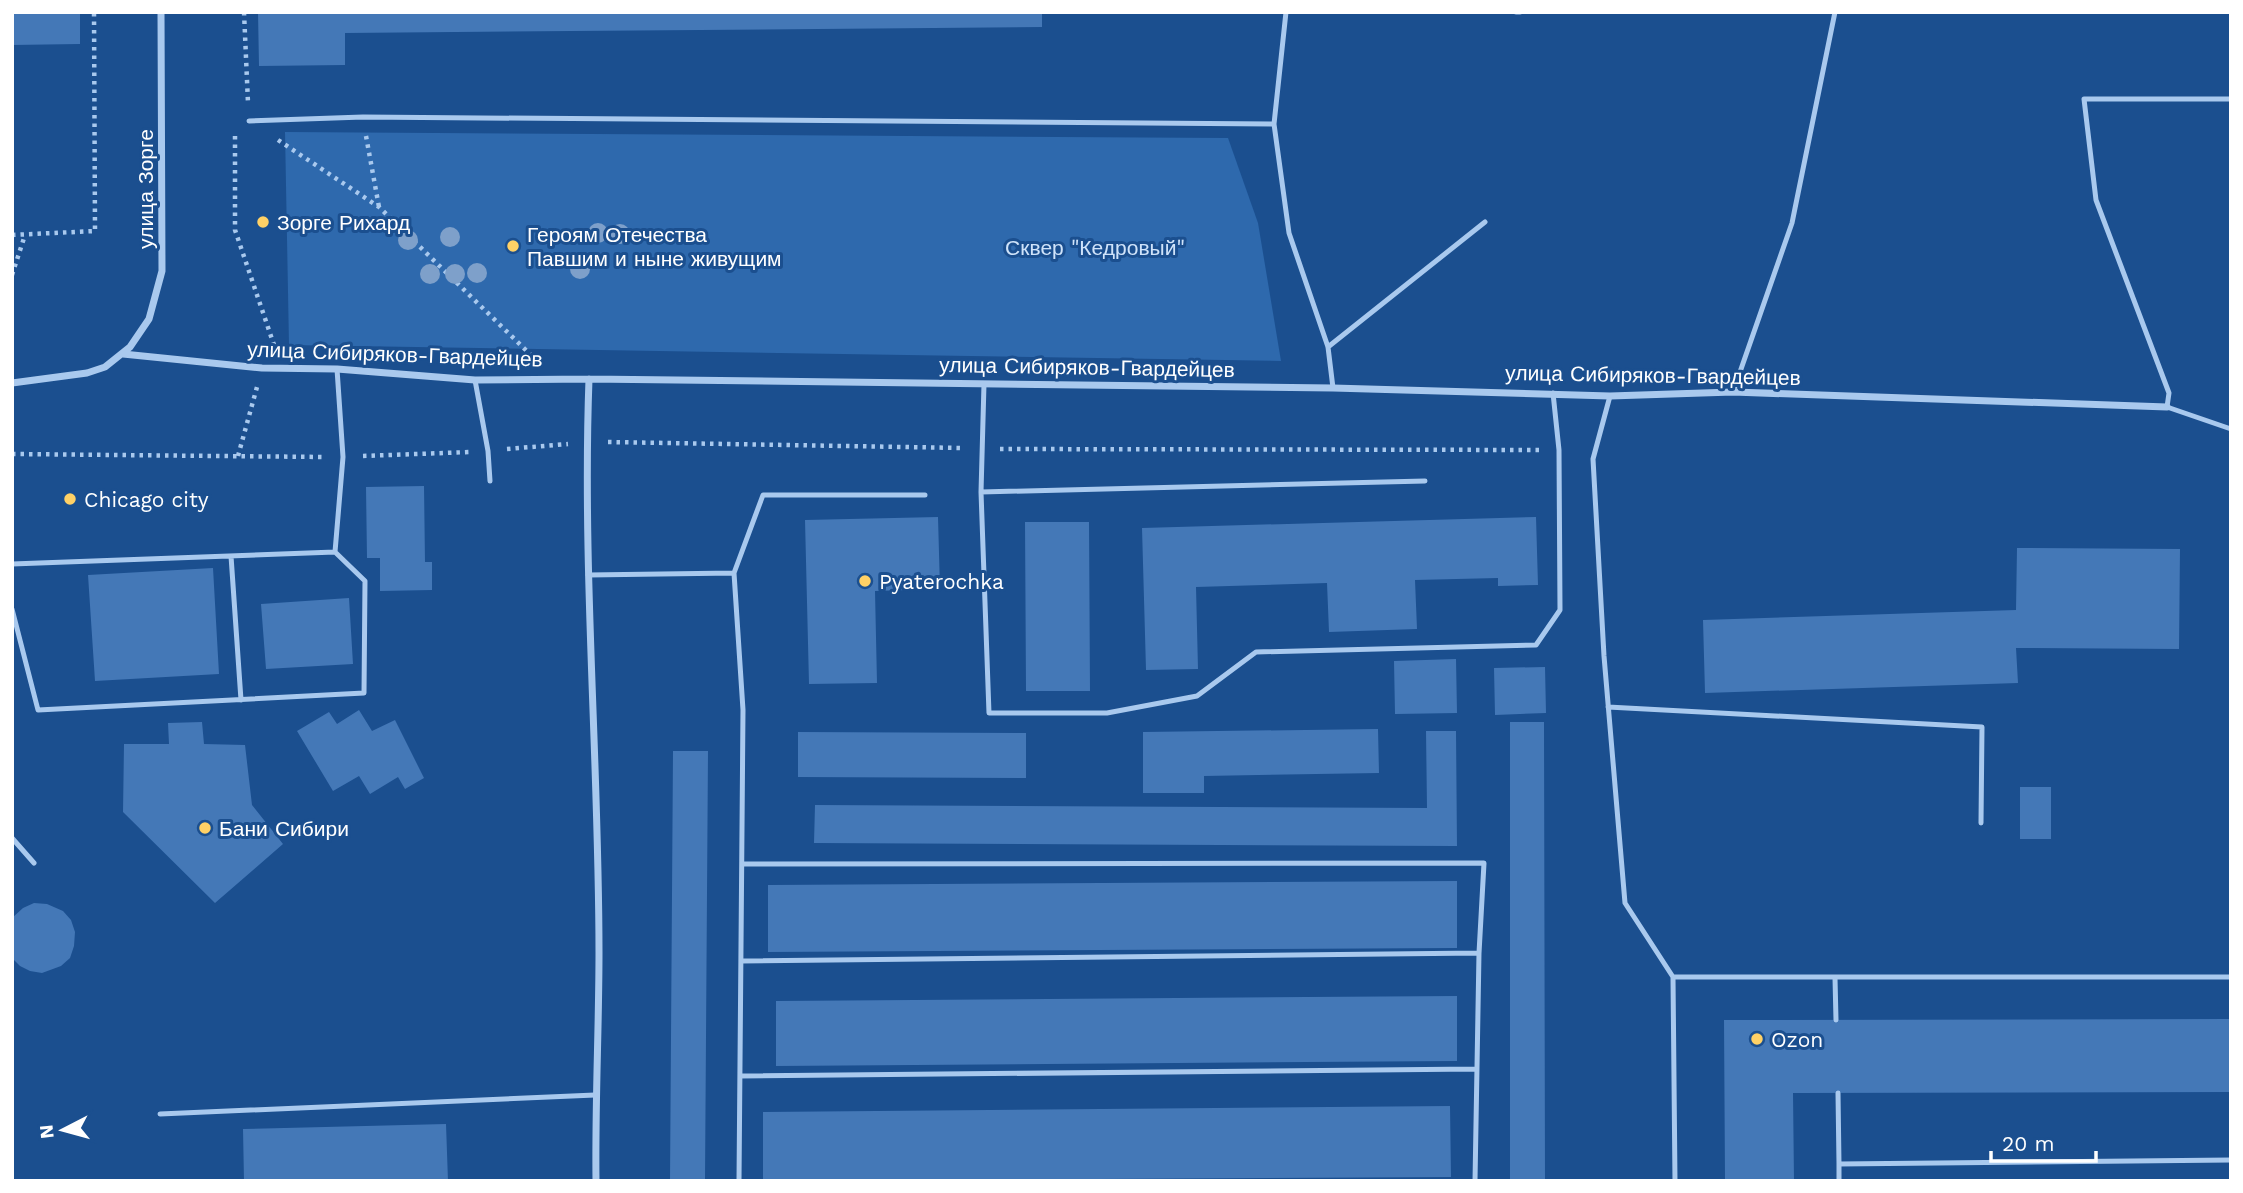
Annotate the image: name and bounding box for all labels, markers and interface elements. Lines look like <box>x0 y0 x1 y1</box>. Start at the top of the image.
street label: улица Зорге <box>133 129 158 249</box>
place label: Зорге Рихард <box>277 210 410 235</box>
marker: Зорге Рихард <box>255 214 271 230</box>
place label: Героям Отечества Павшим и ныне живущим <box>527 222 782 271</box>
park label: Сквер "Кедровый" <box>1005 235 1185 260</box>
marker: Героям Отечества Павшим и ныне живущим <box>505 238 521 254</box>
street label: улица Сибиряков-Гвардейцев <box>247 336 543 372</box>
street label: улица Сибиряков-Гвардейцев <box>939 352 1235 382</box>
street label: улица Сибиряков-Гвардейцев <box>1505 360 1801 390</box>
place label: Chicago city <box>84 487 209 512</box>
marker: Chicago city <box>62 491 78 507</box>
place label: Pyaterochka <box>879 569 1004 594</box>
marker: Pyaterochka <box>857 573 873 589</box>
place label: Бани Сибири <box>219 816 349 841</box>
marker: Бани Сибири <box>197 820 213 836</box>
place label: Ozon <box>1771 1027 1823 1052</box>
marker: Ozon <box>1749 1031 1765 1047</box>
north arrow <box>28 1095 98 1165</box>
scale bar <box>1991 1120 2096 1164</box>
text: N <box>34 1124 59 1140</box>
text: 20 m <box>2002 1131 2054 1156</box>

